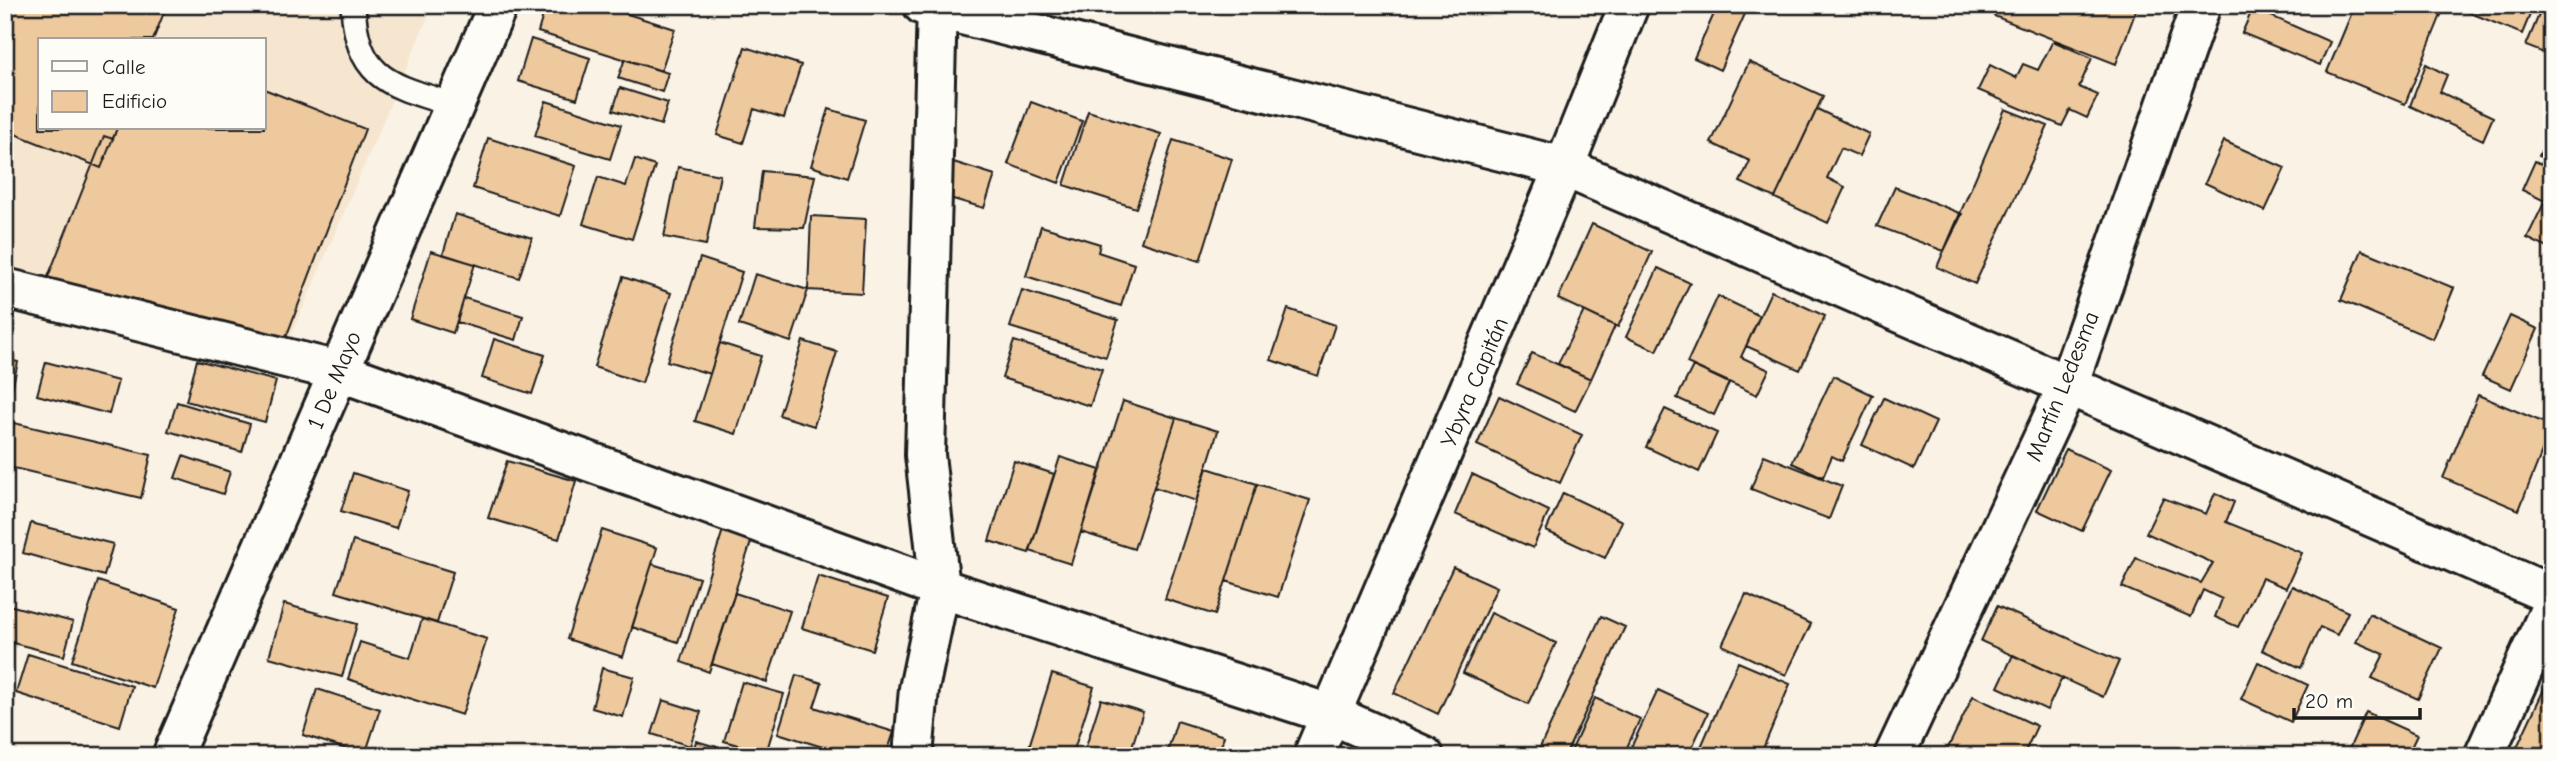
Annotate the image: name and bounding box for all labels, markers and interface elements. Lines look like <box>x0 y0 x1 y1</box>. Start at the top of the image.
legend <box>38 38 266 130</box>
text: Calle <box>102 55 145 79</box>
text: Edificio <box>102 89 167 113</box>
street label: Martín Ledesma <box>2020 307 2105 465</box>
street label: Ybyra Capitán <box>1435 313 1514 451</box>
street label: 1 De Mayo <box>302 327 367 433</box>
scale bar <box>2294 677 2420 721</box>
text: 20 m <box>2305 689 2353 713</box>

